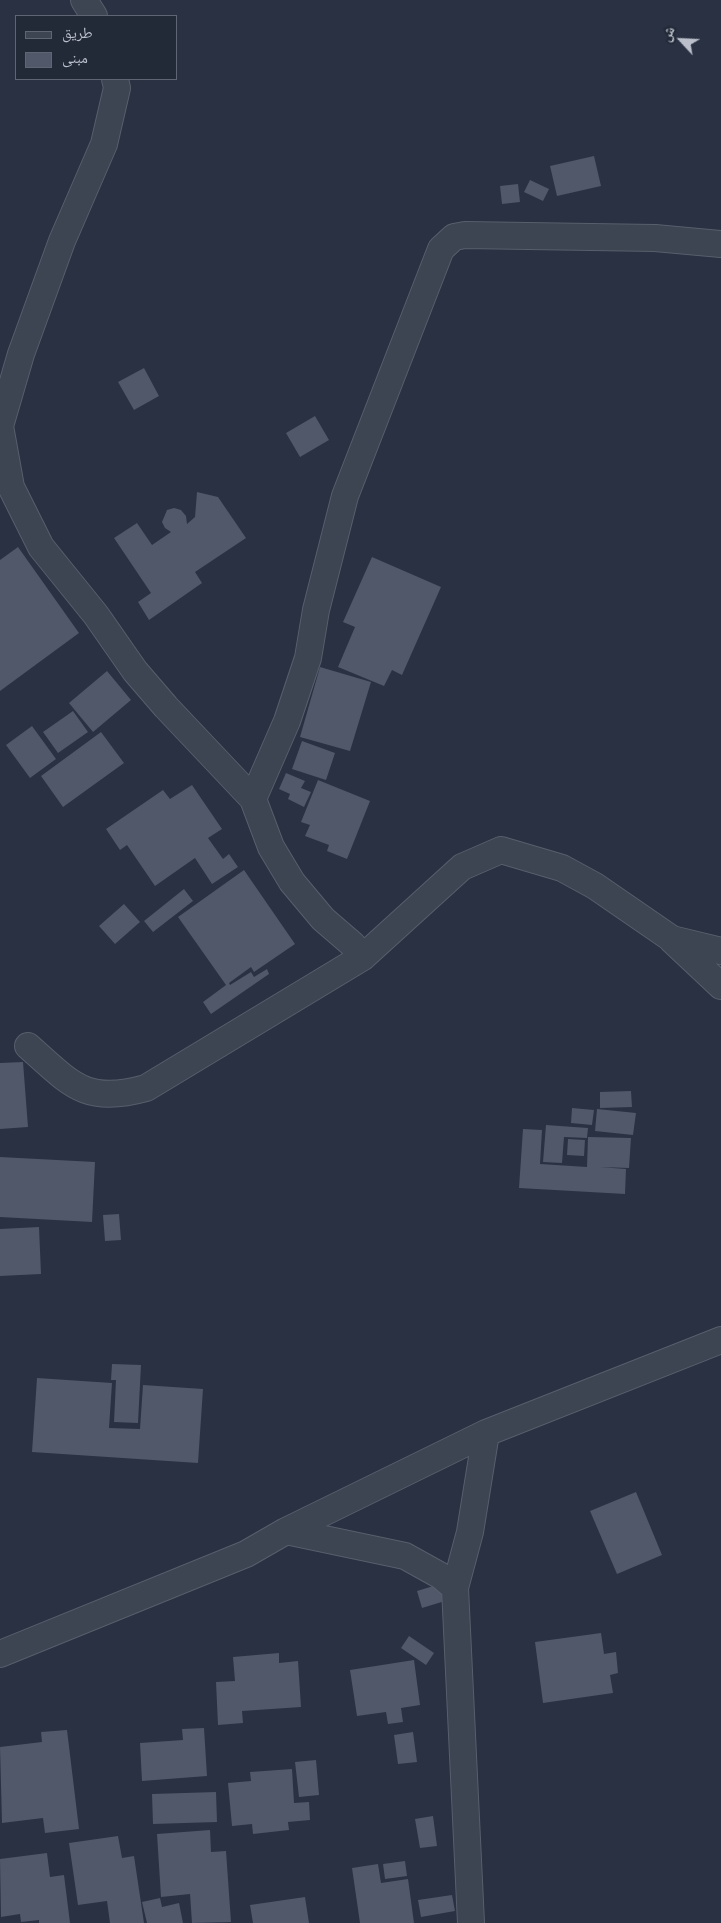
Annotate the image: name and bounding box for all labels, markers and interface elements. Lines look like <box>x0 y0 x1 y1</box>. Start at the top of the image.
legend <box>15 15 178 80</box>
north arrow <box>656 15 706 65</box>
text: طريق <box>62 23 93 41</box>
text: ش <box>656 23 678 44</box>
text: مبنى <box>62 48 88 66</box>

